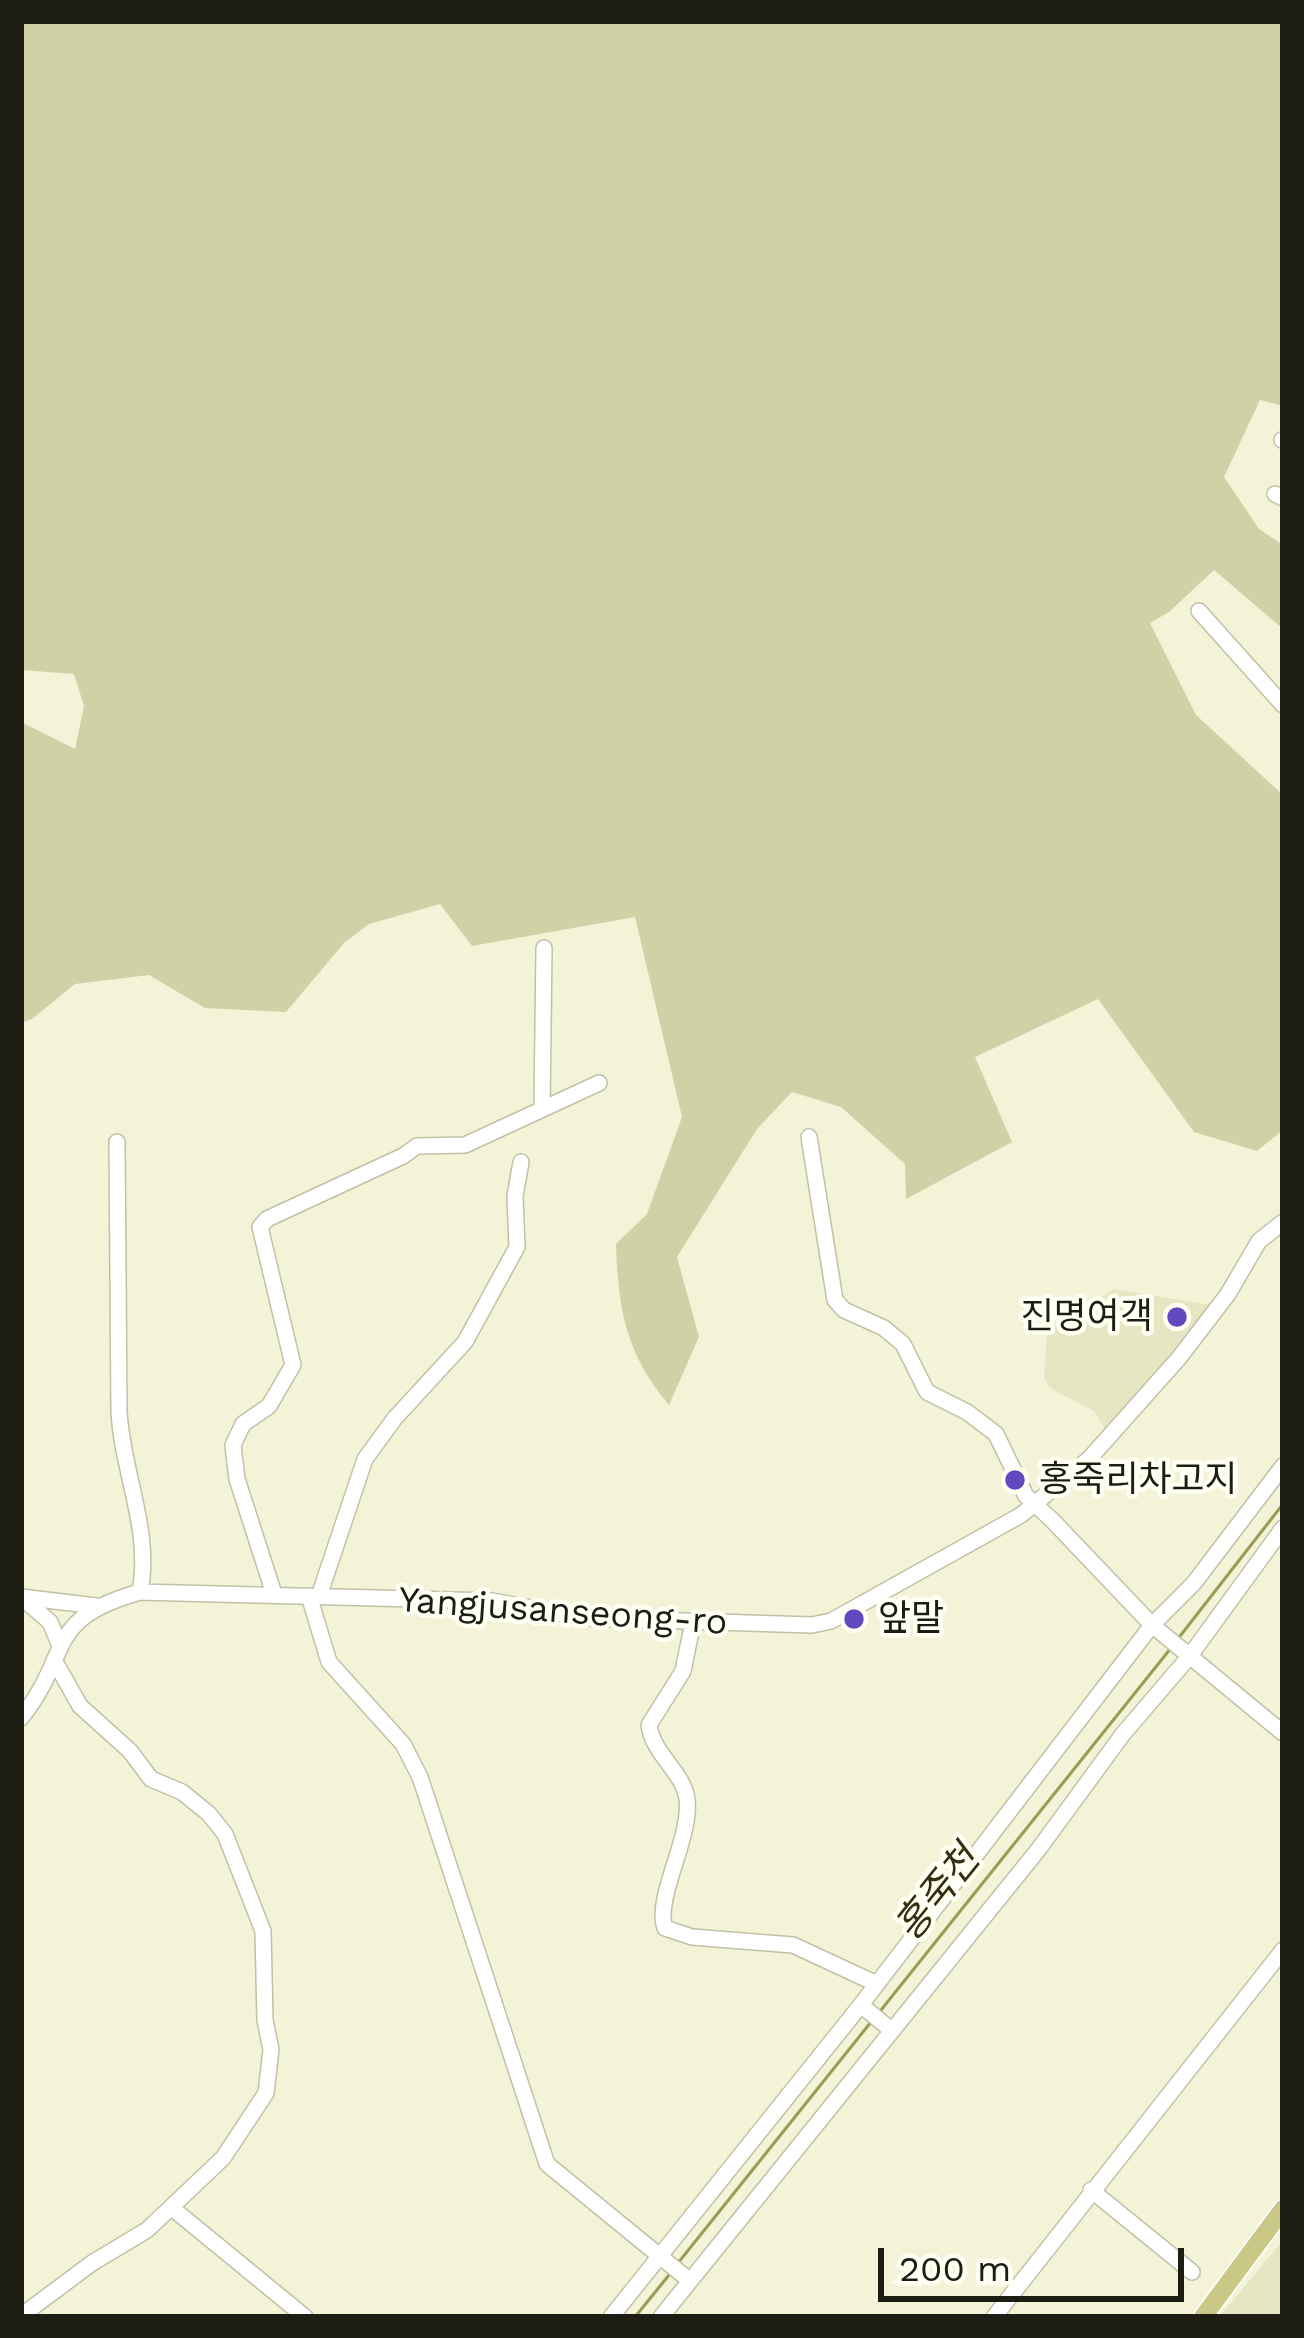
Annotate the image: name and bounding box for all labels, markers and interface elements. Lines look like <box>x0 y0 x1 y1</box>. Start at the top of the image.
place label: 진명여객 <box>1021 1295 1153 1339</box>
marker: 진명여객 <box>1164 1304 1190 1330</box>
place label: 홍죽리차고지 <box>1039 1458 1238 1502</box>
marker: 홍죽리차고지 <box>1002 1467 1028 1493</box>
street label: Yangjusanseong-ro <box>397 1579 729 1645</box>
place label: 앞말 <box>878 1597 944 1641</box>
marker: 앞말 <box>841 1606 867 1632</box>
water label: 홍죽천 <box>886 1837 990 1951</box>
scale bar <box>884 2224 1190 2298</box>
text: 200 m <box>899 2248 1011 2290</box>

